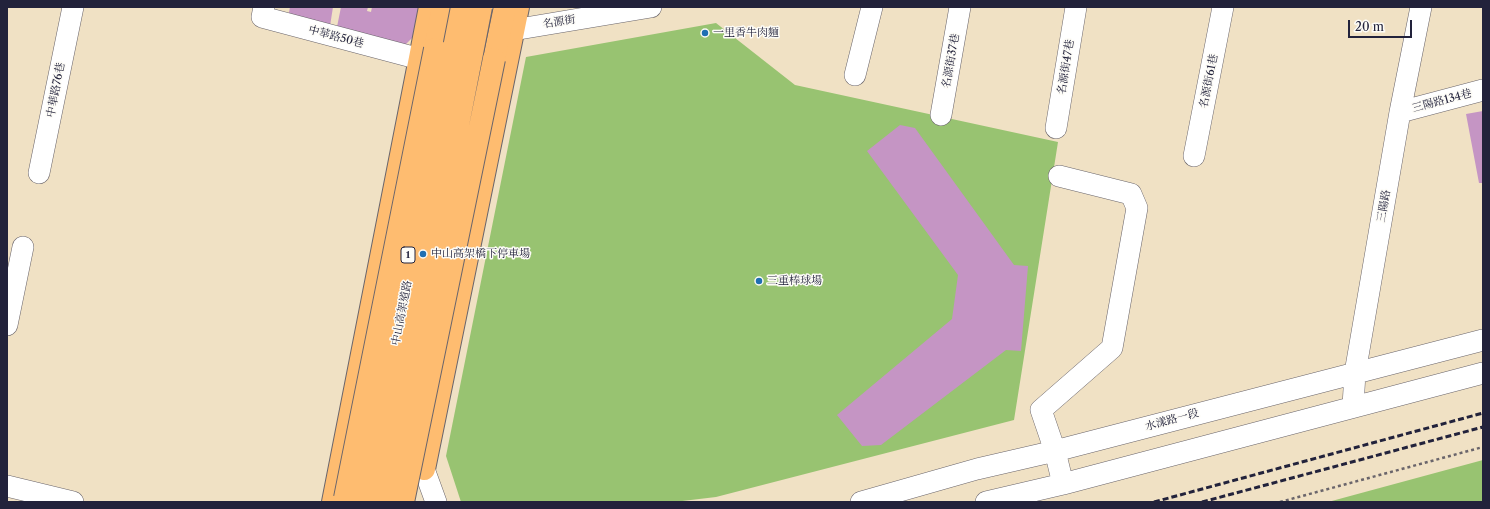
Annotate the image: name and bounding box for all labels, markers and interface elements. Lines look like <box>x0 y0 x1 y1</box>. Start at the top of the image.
scale bar <box>1350 12 1414 38</box>
street label: 名源街 <box>542 13 576 31</box>
text: 20 m <box>1355 19 1384 34</box>
street label: 中華路50巷 <box>307 23 365 51</box>
place label: 一里香牛肉麵 <box>713 26 779 40</box>
marker: 一里香牛肉麵 <box>700 28 710 38</box>
street label: 名源街37巷 <box>940 33 962 89</box>
street label: 名源街47巷 <box>1055 38 1077 96</box>
street label: 名源街61巷 <box>1197 53 1221 109</box>
street label: 中華路76巷 <box>44 61 68 119</box>
street label: 三陽路134巷 <box>1411 87 1473 115</box>
street label: 三陽路 <box>1375 189 1393 223</box>
road number: 1 <box>401 247 415 263</box>
place label: 中山高架橋下停車場 <box>431 247 530 261</box>
marker: 中山高架橋下停車場 <box>418 249 428 259</box>
place label: 三重棒球場 <box>767 274 822 288</box>
marker: 三重棒球場 <box>754 276 764 286</box>
street label: 中山高架道路 <box>389 279 415 347</box>
street label: 水漾路一段 <box>1144 407 1200 433</box>

